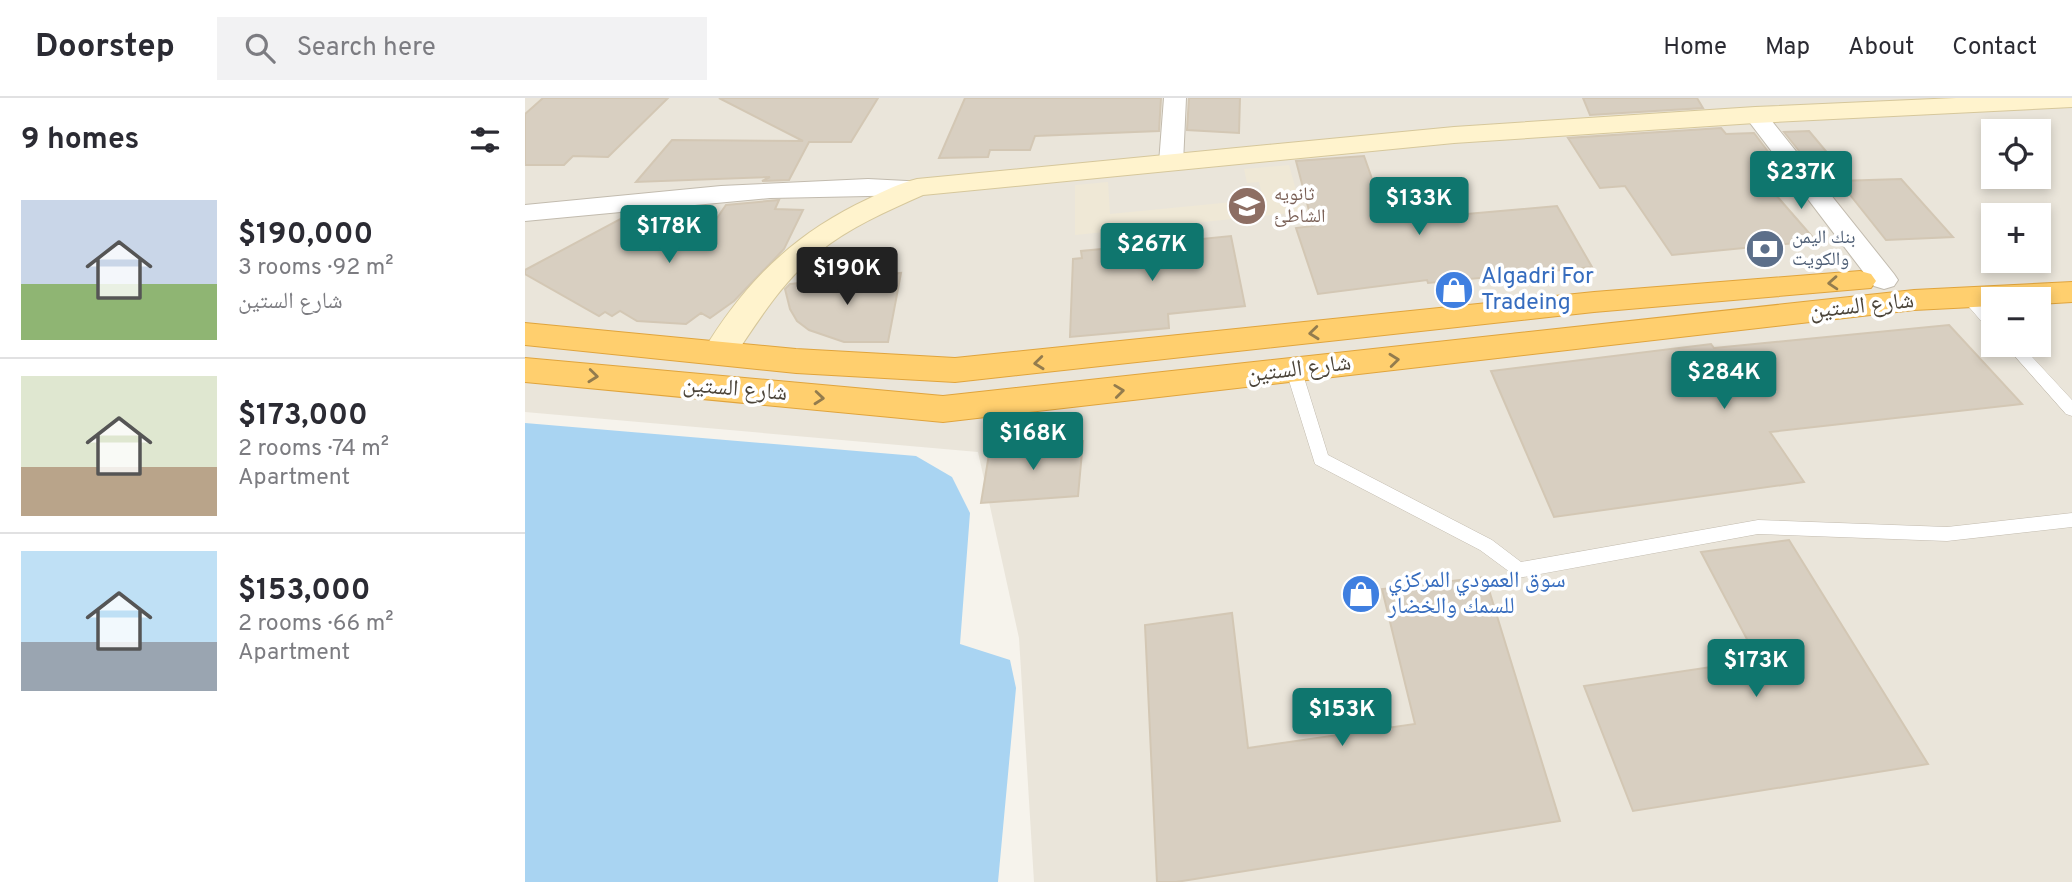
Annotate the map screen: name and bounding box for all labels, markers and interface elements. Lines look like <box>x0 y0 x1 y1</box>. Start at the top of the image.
search box <box>217 17 707 80</box>
text: Doorstep <box>35 27 175 69</box>
icon: search <box>241 29 279 67</box>
text: Search here <box>297 32 436 65</box>
text: Home <box>1663 33 1727 63</box>
text: Map <box>1765 33 1810 63</box>
text: About <box>1848 33 1914 63</box>
text: Contact <box>1952 33 2037 63</box>
map controls <box>1981 119 2051 357</box>
button: locate <box>1981 119 2051 189</box>
icon: filters <box>466 121 504 159</box>
text: 9 homes <box>21 122 139 159</box>
pin: $237K <box>1752 152 1850 211</box>
text: $237K <box>1766 159 1836 188</box>
pin: $133K <box>1370 178 1468 237</box>
place label: ثانويه الشاطئ <box>1274 183 1326 229</box>
school or university icon: ثانويه الشاطئ <box>1226 185 1268 227</box>
text: $133K <box>1386 185 1452 214</box>
button: + <box>1981 203 2051 273</box>
pin: $178K <box>620 206 718 265</box>
text: $178K <box>636 213 702 242</box>
text: $190,000 <box>238 217 373 254</box>
pin: $267K <box>1103 223 1201 283</box>
place label: بنك اليمن والكويت <box>1792 226 1856 272</box>
icon: home <box>77 228 161 312</box>
bank icon: بنك اليمن والكويت <box>1744 228 1786 270</box>
text: $267K <box>1117 231 1187 260</box>
pin: $190K <box>798 248 896 307</box>
text: 3 rooms · 92 m² <box>238 254 394 283</box>
text: $190K <box>813 255 881 284</box>
place label: Algadri For Tradeing <box>1481 263 1594 318</box>
shop icon: Algadri For Tradeing <box>1433 269 1475 311</box>
one-way arrow <box>1827 276 1838 291</box>
street label: شارع الستين <box>1808 287 1916 327</box>
button: − <box>1981 287 2051 357</box>
text: شارع الستين <box>238 288 343 317</box>
one-way arrow <box>1308 325 1319 340</box>
street label: شارع الستين <box>1245 349 1353 391</box>
one-way arrow <box>1388 352 1399 367</box>
pin: $284K <box>1675 352 1773 411</box>
one-way arrow <box>1033 355 1045 370</box>
text: $284K <box>1687 359 1761 388</box>
one-way arrow <box>587 369 599 384</box>
street label: شارع الستين <box>682 371 788 409</box>
one-way arrow <box>1114 384 1125 399</box>
one-way arrow <box>814 390 825 405</box>
text: $173,000 <box>238 398 368 435</box>
icon: home <box>77 404 161 488</box>
pin: $168K <box>984 412 1082 472</box>
text: $168K <box>999 420 1067 449</box>
text: 2 rooms · 74 m² <box>238 435 389 464</box>
text: Apartment <box>238 464 350 493</box>
place label: سوق العمودي المركزي للسمك والخضار <box>1387 567 1566 622</box>
text: $153,000 <box>238 573 371 610</box>
shop icon: سوق العمودي المركزي للسمك والخضار <box>1340 573 1382 615</box>
icon: home <box>77 579 161 663</box>
text: 2 rooms · 66 m² <box>238 610 394 639</box>
text: Apartment <box>238 639 350 668</box>
pin: $173K <box>1707 640 1805 699</box>
text: $173K <box>1723 647 1789 676</box>
pin: $153K <box>1293 688 1391 748</box>
text: $153K <box>1308 696 1376 725</box>

